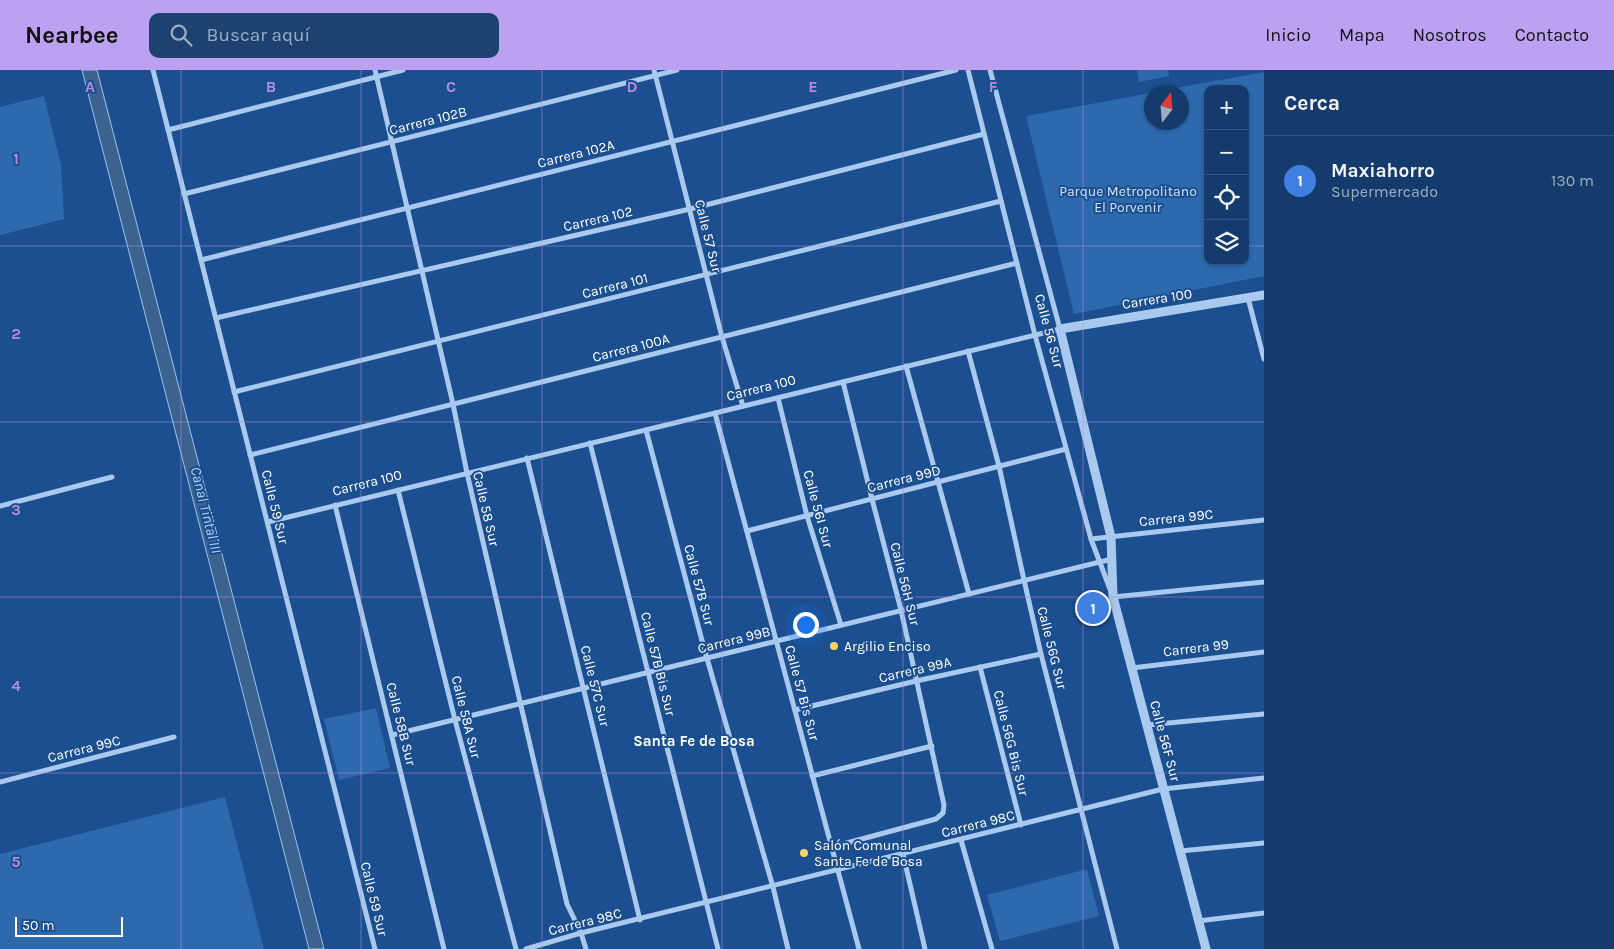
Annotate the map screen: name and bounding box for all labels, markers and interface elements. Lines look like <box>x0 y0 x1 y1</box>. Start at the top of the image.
search box <box>149 13 499 58</box>
text: Nearbee <box>25 21 119 49</box>
icon: search <box>167 21 195 49</box>
text: Buscar aquí <box>207 24 310 46</box>
text: Inicio <box>1265 24 1311 46</box>
text: Mapa <box>1339 24 1385 46</box>
text: Nosotros <box>1413 24 1487 46</box>
text: Contacto <box>1515 24 1589 46</box>
text: A <box>85 77 95 96</box>
text: B <box>266 77 276 96</box>
text: C <box>446 77 456 96</box>
text: D <box>627 77 638 96</box>
text: E <box>808 77 818 96</box>
text: F <box>989 77 998 96</box>
north arrow <box>1144 85 1189 130</box>
map controls <box>1204 85 1249 265</box>
button: + <box>1204 85 1249 130</box>
text: Cerca <box>1284 91 1340 115</box>
street label: Carrera 102B <box>387 103 469 139</box>
button: − <box>1204 130 1249 175</box>
street label: Carrera 102A <box>536 136 616 172</box>
text: 1 <box>13 149 19 168</box>
text: Maxiahorro <box>1331 160 1435 182</box>
text: 1 <box>1297 171 1303 190</box>
text: 130 m <box>1551 171 1594 190</box>
button: locate <box>1204 175 1249 220</box>
text: Supermercado <box>1331 182 1438 201</box>
park label: Parque Metropolitano El Porvenir <box>1059 183 1197 216</box>
street label: Calle 57 Sur <box>691 198 725 275</box>
street label: Carrera 102 <box>562 203 634 235</box>
button: layers <box>1204 220 1249 265</box>
street label: Carrera 101 <box>580 270 650 302</box>
street label: Carrera 100 <box>1121 285 1193 313</box>
street label: Calle 56 Sur <box>1031 292 1067 371</box>
text: 2 <box>11 324 21 343</box>
street label: Carrera 100A <box>591 330 671 366</box>
street label: Carrera 100 <box>725 371 797 405</box>
street label: Carrera 99D <box>865 462 943 496</box>
water label: Canal Tintal III <box>187 465 225 555</box>
street label: Carrera 100 <box>331 466 403 500</box>
street label: Calle 59 Sur <box>258 468 293 547</box>
street label: Calle 56I Sur <box>799 468 837 551</box>
street label: Calle 58 Sur <box>469 470 503 549</box>
text: 3 <box>11 500 21 519</box>
street label: Carrera 99C <box>1138 506 1214 530</box>
street label: Calle 56H Sur <box>886 541 924 628</box>
street label: Calle 57B Sur <box>680 543 718 628</box>
pin: 1 <box>1077 589 1109 627</box>
street label: Calle 56G Sur <box>1033 605 1071 692</box>
street label: Calle 57B Bis Sur <box>637 610 679 719</box>
your location <box>793 612 819 638</box>
street label: Carrera 99B <box>696 623 772 657</box>
street label: Carrera 99 <box>1162 636 1230 660</box>
place label: Argilio Enciso <box>844 638 931 655</box>
marker: Argilio Enciso <box>828 640 840 652</box>
street label: Calle 57 Bis Sur <box>781 643 823 743</box>
street label: Calle 57C Sur <box>577 644 614 729</box>
street label: Carrera 99A <box>877 653 953 687</box>
street label: Calle 58A Sur <box>448 674 485 761</box>
text: 4 <box>11 676 21 695</box>
street label: Calle 58B Sur <box>382 681 420 768</box>
street label: Calle 56G Bis Sur <box>990 688 1033 799</box>
street label: Calle 56F Sur <box>1146 699 1184 784</box>
street label: Carrera 99C <box>46 732 122 766</box>
district label: Santa Fe de Bosa <box>633 732 755 750</box>
street label: Carrera 98C <box>940 807 1016 841</box>
place label: Salón Comunal Santa Fe de Bosa <box>814 837 923 870</box>
marker: Salón Comunal Santa Fe de Bosa <box>798 847 810 859</box>
text: 5 <box>11 852 21 871</box>
street label: Calle 59 Sur <box>357 860 392 939</box>
street label: Carrera 98C <box>547 905 623 939</box>
scale bar <box>15 914 122 937</box>
text: 50 m <box>22 917 55 934</box>

